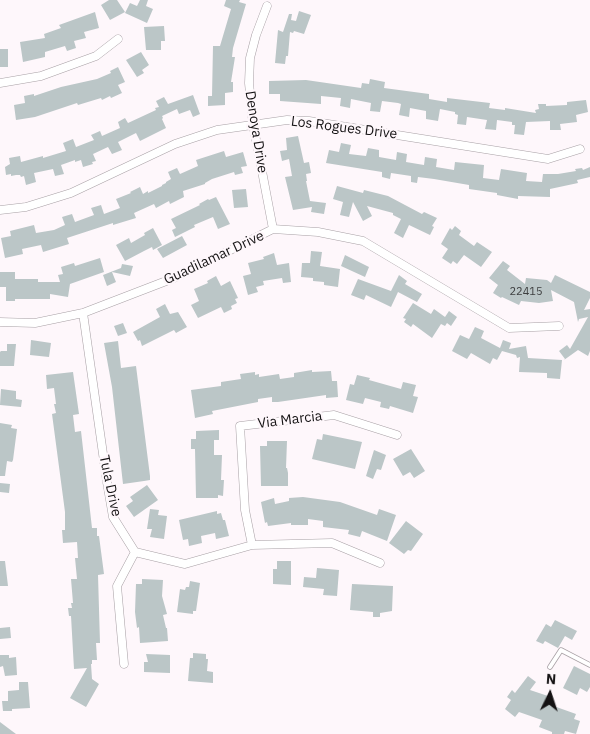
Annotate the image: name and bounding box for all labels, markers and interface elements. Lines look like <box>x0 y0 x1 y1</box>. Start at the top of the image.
street label: Denoya Drive <box>241 90 271 174</box>
street label: Los Rogues Drive <box>290 113 398 143</box>
street label: Guadilamar Drive <box>161 227 267 289</box>
house number: 22415 <box>510 285 542 299</box>
street label: Via Marcia <box>257 408 323 432</box>
street label: Tula Drive <box>95 454 125 518</box>
north arrow <box>525 669 575 719</box>
text: N <box>545 670 557 688</box>

